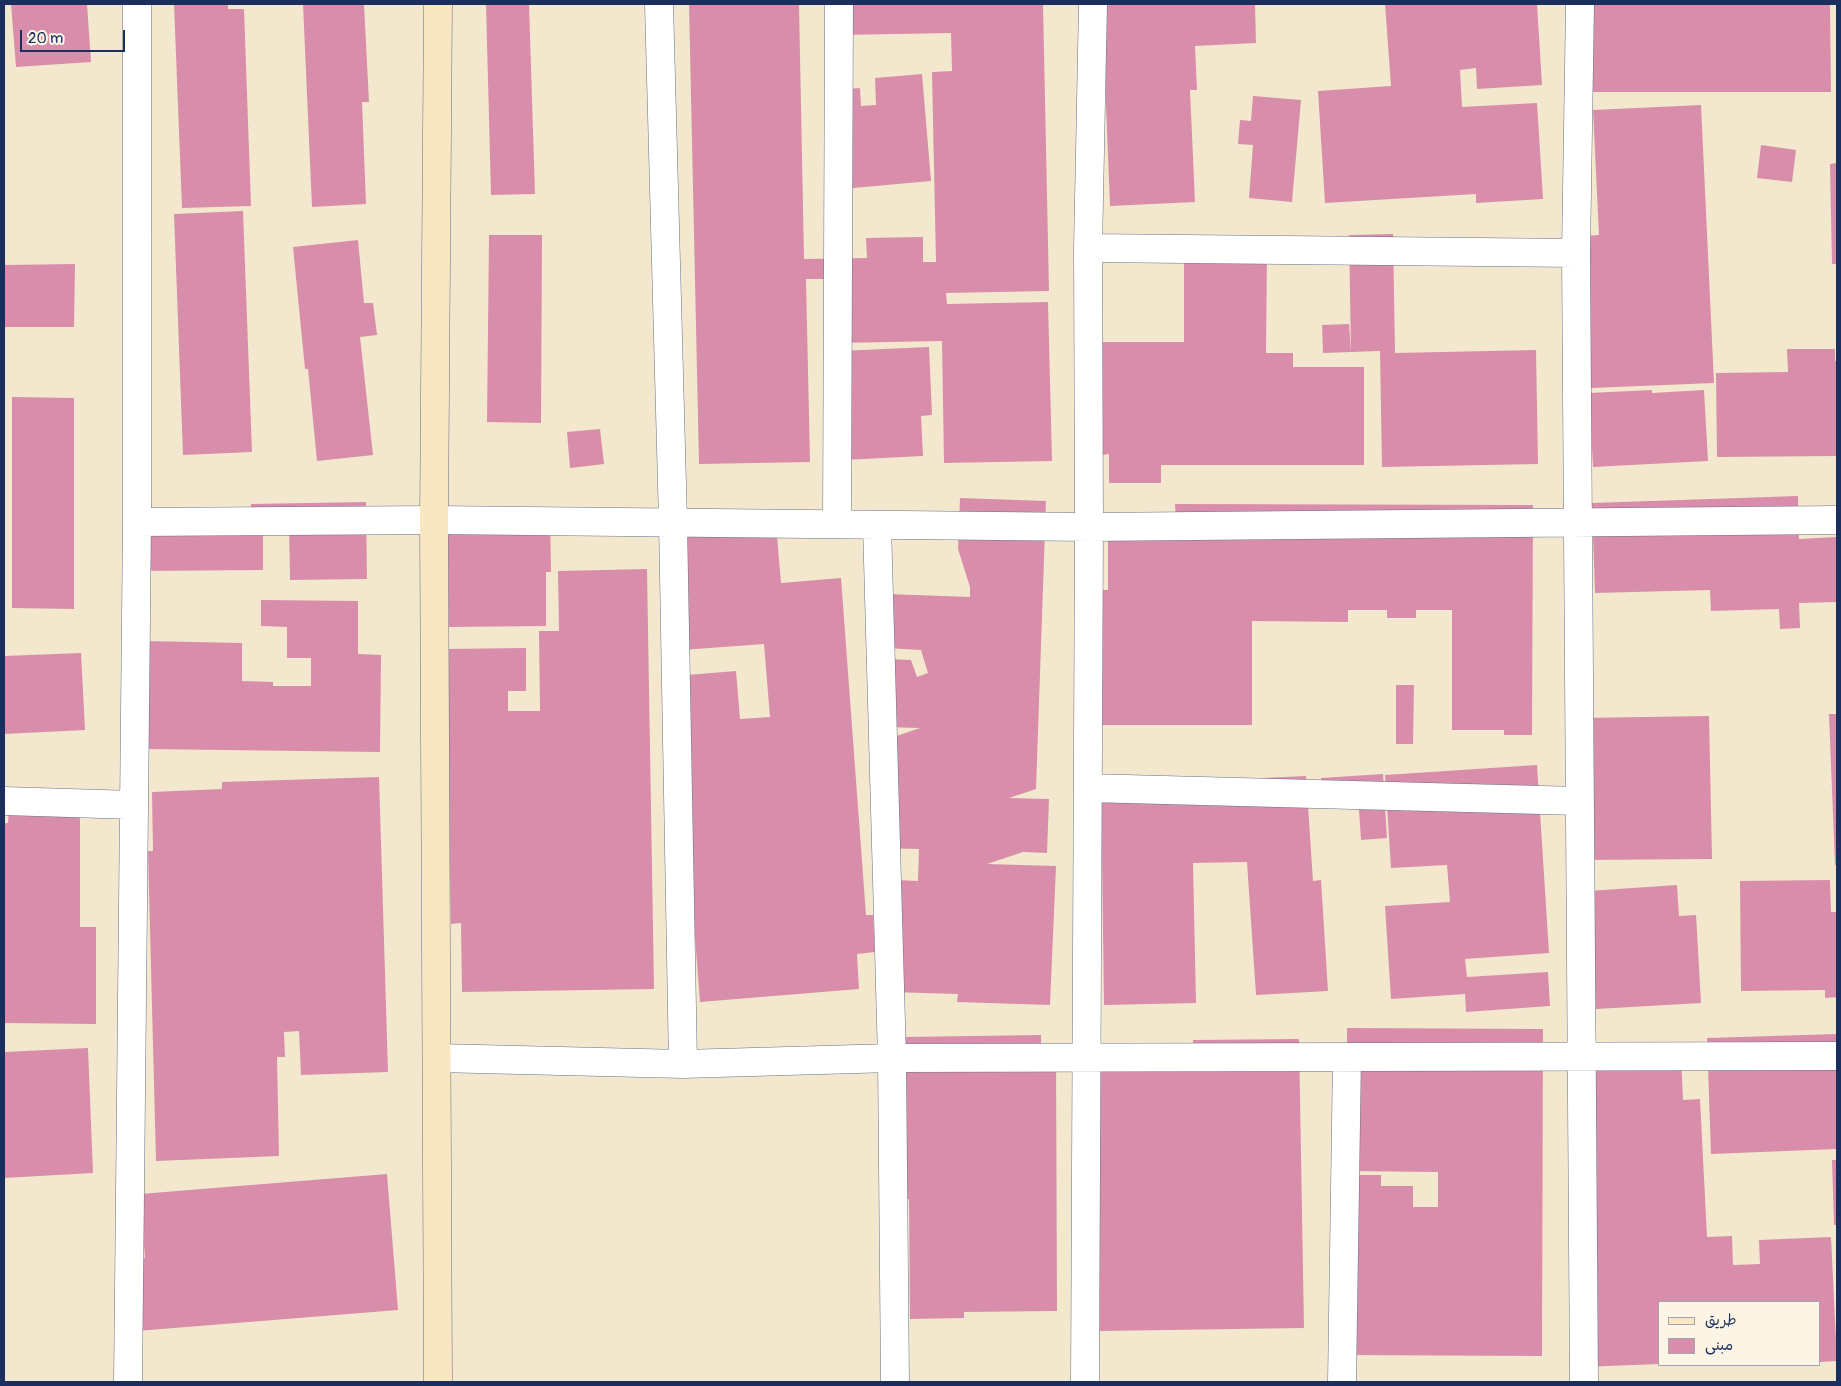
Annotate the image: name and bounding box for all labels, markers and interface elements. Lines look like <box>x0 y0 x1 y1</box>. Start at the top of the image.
scale bar <box>22 20 128 52</box>
text: 20 m <box>28 29 63 48</box>
legend <box>1658 1301 1821 1366</box>
text: طريق <box>1705 1311 1737 1330</box>
text: مبنى <box>1705 1336 1733 1355</box>

